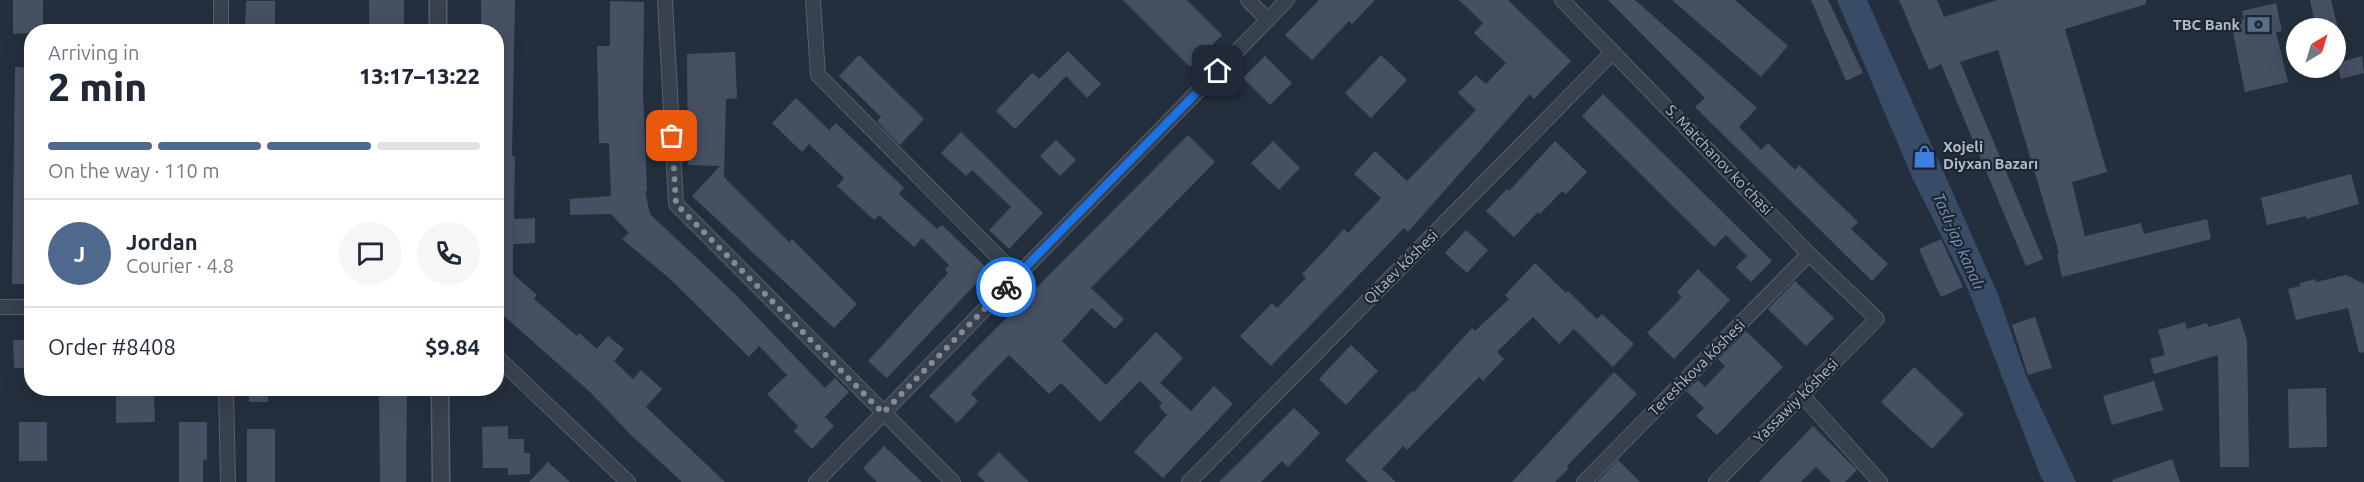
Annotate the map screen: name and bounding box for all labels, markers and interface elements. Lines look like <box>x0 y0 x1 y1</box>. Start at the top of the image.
bank icon: TBC Bank <box>2245 12 2271 38</box>
place label: TBC Bank <box>2173 16 2241 33</box>
north arrow <box>2286 18 2346 78</box>
map controls <box>2286 18 2346 78</box>
text: Arriving in <box>48 41 139 64</box>
pin <box>1192 45 1243 96</box>
icon: home <box>1201 54 1234 87</box>
text: 13:17–13:22 <box>359 63 480 88</box>
text: 2 min <box>48 65 147 108</box>
street label: S. Matchanov ko'chasi <box>1663 101 1776 218</box>
pin <box>646 110 697 161</box>
icon: bag <box>655 119 688 152</box>
place label: Xojeli Diyxan Bazarı <box>1943 138 2038 172</box>
shop icon: Xojeli Diyxan Bazarı <box>1912 143 1938 169</box>
text: On the way · 110 m <box>48 159 220 182</box>
water label: Taslı-jap kanalı <box>1930 190 1988 292</box>
button: chat <box>339 222 402 285</box>
button: phone <box>417 222 480 285</box>
street label: Qitaev kóshesi <box>1360 226 1441 307</box>
text: Jordan <box>126 229 198 254</box>
text: J <box>74 241 85 266</box>
text: Courier · 4.8 <box>126 254 234 277</box>
courier <box>976 257 1036 317</box>
icon: bike <box>990 271 1023 304</box>
street label: Tereshkova kóshesi <box>1645 316 1748 419</box>
text: Order #8408 <box>48 334 176 359</box>
text: $9.84 <box>425 334 480 359</box>
street label: Yassawiy kóshesi <box>1750 355 1841 446</box>

